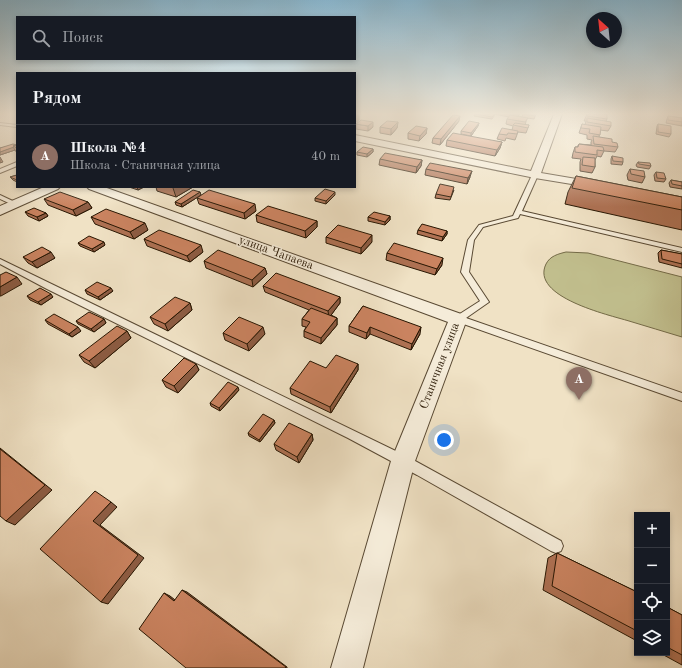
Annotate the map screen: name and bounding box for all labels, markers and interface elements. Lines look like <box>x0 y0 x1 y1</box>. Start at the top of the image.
north arrow <box>586 12 622 48</box>
search box <box>16 16 356 60</box>
icon: search <box>30 27 52 49</box>
text: Поиск <box>62 31 103 46</box>
text: Рядом <box>32 90 81 107</box>
text: Школа №4 <box>70 141 146 156</box>
text: A <box>40 150 50 163</box>
text: 40 m <box>311 150 340 163</box>
text: Школа · Станичная улица <box>70 159 220 172</box>
street label: улица Чапаева <box>237 234 315 272</box>
street label: Станичная улица <box>418 321 462 411</box>
pin: A <box>566 367 592 400</box>
your location <box>434 430 454 450</box>
map controls <box>634 512 670 656</box>
button: + <box>634 512 670 548</box>
button: − <box>634 548 670 584</box>
button: locate <box>634 584 670 620</box>
button: layers <box>634 620 670 656</box>

